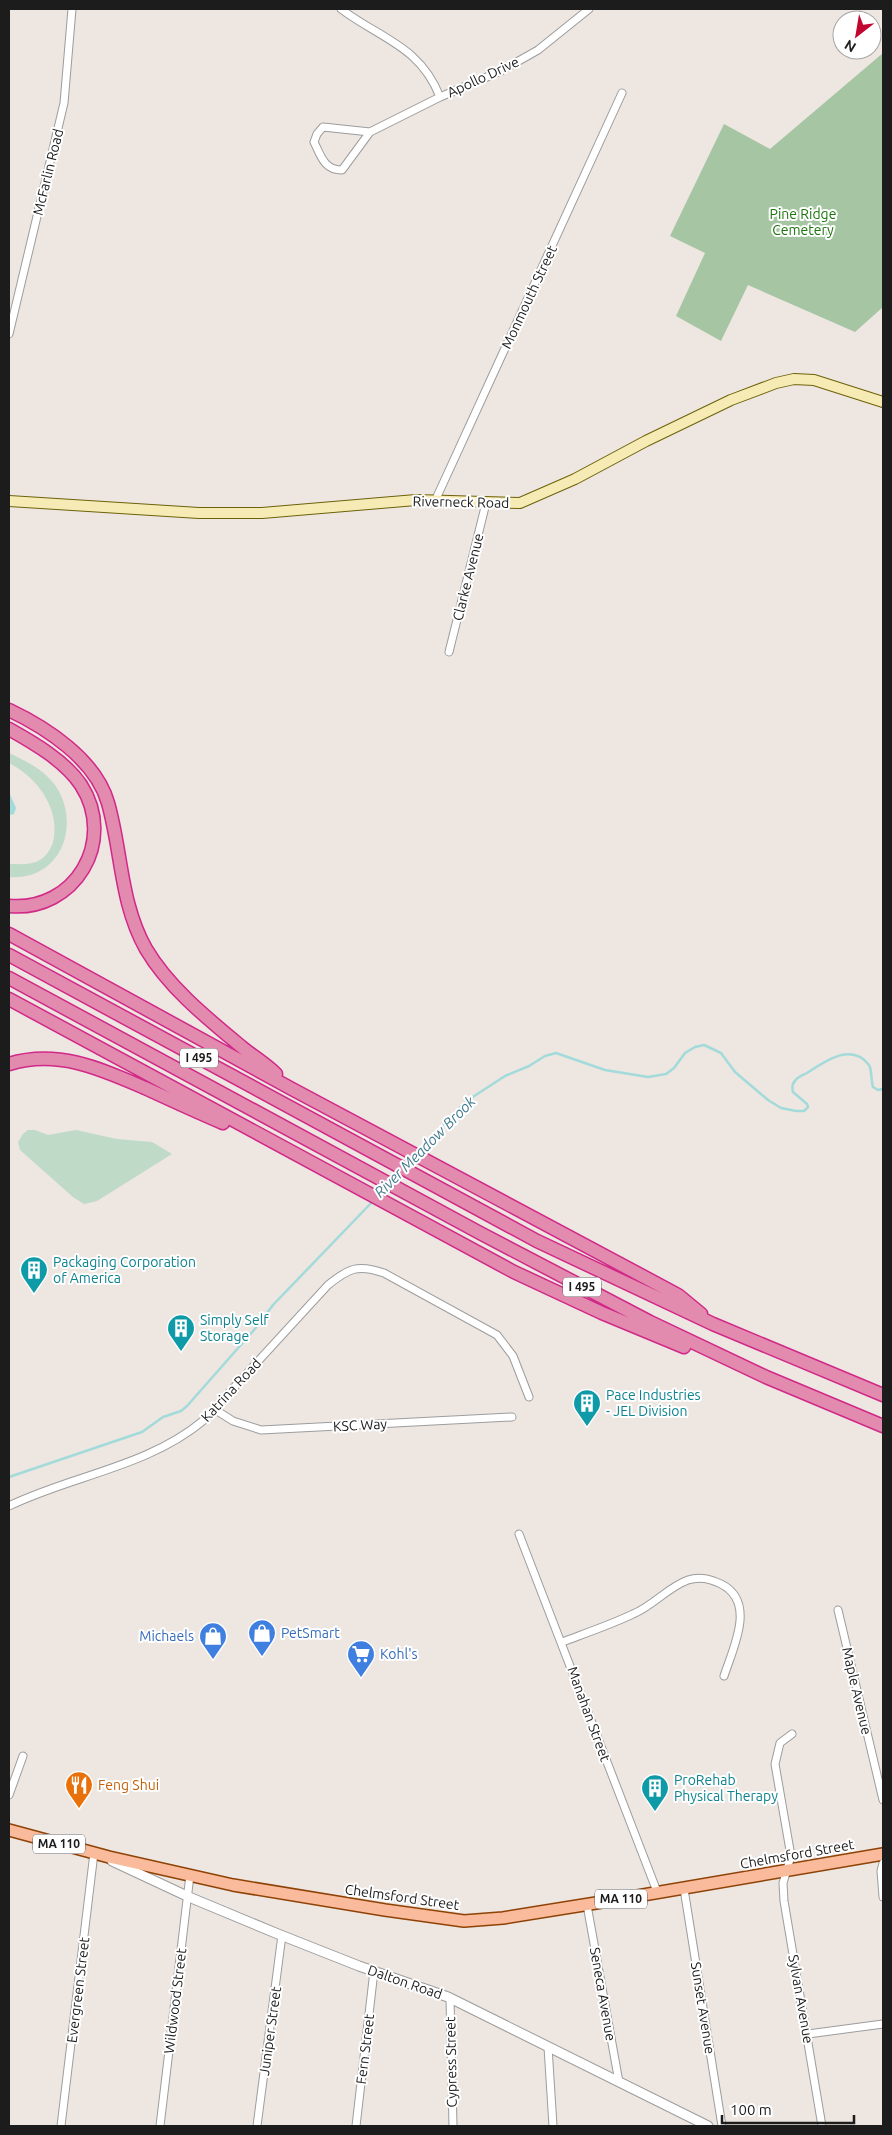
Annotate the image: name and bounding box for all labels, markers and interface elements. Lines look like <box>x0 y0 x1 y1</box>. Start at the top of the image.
north arrow <box>832 10 882 60</box>
text: N <box>842 37 859 56</box>
street label: Apollo Drive <box>445 53 521 101</box>
street label: McFarlin Road <box>30 127 66 217</box>
park label: Pine Ridge Cemetery <box>770 206 836 238</box>
street label: Monmouth Street <box>498 242 560 351</box>
street label: Riverneck Road <box>413 493 509 511</box>
street label: Clarke Avenue <box>449 532 487 622</box>
road number: I 495 <box>180 1048 218 1068</box>
water label: River Meadow Brook <box>371 1092 479 1201</box>
place label: Packaging Corporation of America <box>53 1254 196 1286</box>
building icon: Packaging Corporation of America <box>19 1255 49 1294</box>
road number: I 495 <box>563 1277 601 1296</box>
place label: Simply Self Storage <box>200 1312 269 1344</box>
building icon: Simply Self Storage <box>166 1313 196 1352</box>
street label: Katrina Road <box>198 1355 264 1425</box>
place label: Pace Industries - JEL Division <box>606 1387 701 1419</box>
building icon: Pace Industries - JEL Division <box>572 1388 602 1427</box>
street label: KSC Way <box>332 1416 388 1434</box>
shop icon: PetSmart <box>247 1618 277 1657</box>
shop icon: Michaels <box>198 1621 228 1660</box>
place label: PetSmart <box>281 1625 340 1641</box>
place label: Michaels <box>139 1628 194 1644</box>
supermarket icon: Kohl's <box>346 1639 376 1678</box>
place label: Kohl's <box>380 1646 418 1662</box>
street label: Maple Avenue <box>839 1646 875 1736</box>
street label: Manahan Street <box>564 1664 614 1764</box>
restaurant icon: Feng Shui <box>64 1770 94 1809</box>
place label: ProRehab Physical Therapy <box>674 1772 778 1804</box>
building icon: ProRehab Physical Therapy <box>640 1773 670 1812</box>
place label: Feng Shui <box>98 1777 159 1793</box>
road number: MA 110 <box>33 1835 85 1854</box>
street label: Chelmsford Street <box>739 1836 856 1872</box>
street label: Chelmsford Street <box>344 1881 461 1913</box>
road number: MA 110 <box>595 1890 647 1908</box>
street label: Evergreen Street <box>64 1936 92 2044</box>
street label: Seneca Avenue <box>587 1946 619 2042</box>
street label: Wildwood Street <box>161 1947 189 2055</box>
street label: Sylvan Avenue <box>785 1953 817 2045</box>
street label: Sunset Avenue <box>688 1961 718 2055</box>
street label: Dalton Road <box>366 1962 444 2002</box>
street label: Juniper Street <box>256 1985 284 2077</box>
street label: Fern Street <box>353 2012 377 2085</box>
street label: Cypress Street <box>442 2016 460 2108</box>
scale bar <box>722 2092 854 2124</box>
text: 100 m <box>730 2101 772 2118</box>

